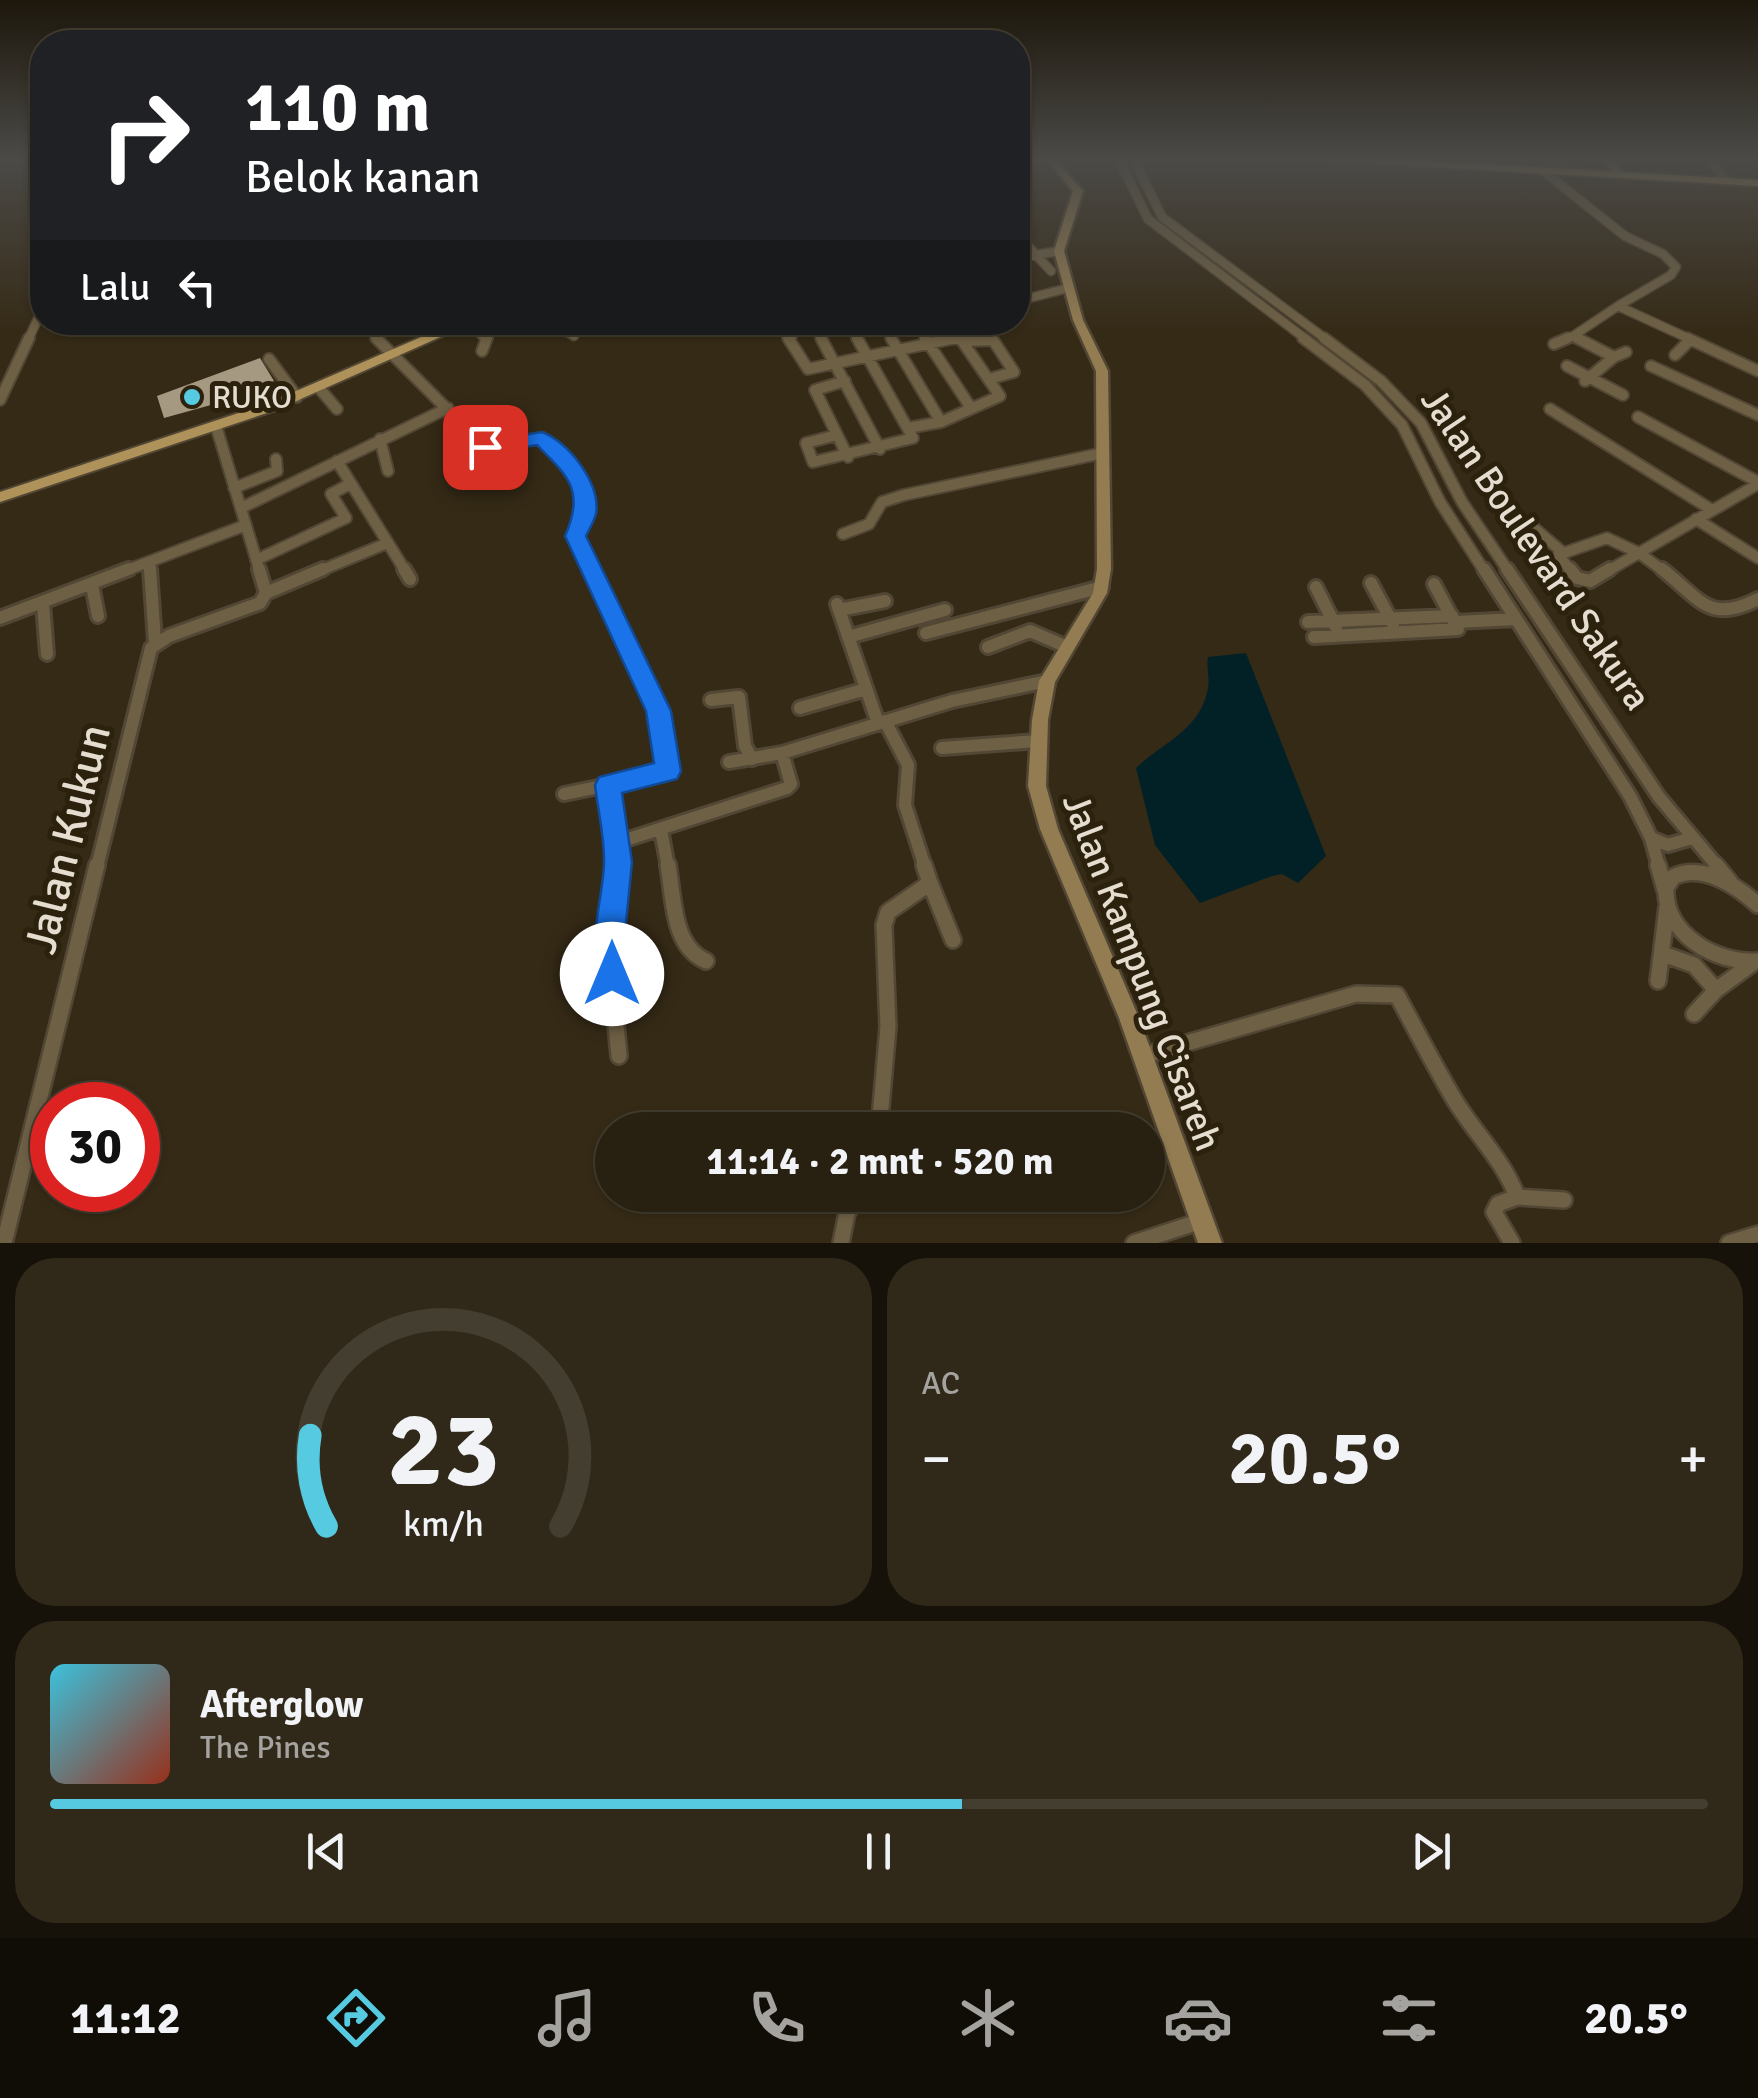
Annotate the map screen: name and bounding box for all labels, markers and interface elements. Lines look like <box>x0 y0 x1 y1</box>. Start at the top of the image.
text: 110 m <box>245 64 430 150</box>
icon: right <box>80 70 210 200</box>
text: Belok kanan <box>245 150 481 205</box>
icon: left <box>170 260 225 315</box>
text: Lalu <box>80 264 150 311</box>
place label: RUKO <box>212 378 292 417</box>
street label: Jalan Boulevard Sakura <box>1411 379 1661 719</box>
marker: RUKO <box>181 386 203 408</box>
pin <box>443 405 528 490</box>
icon: arrive <box>458 420 513 475</box>
street label: Jalan Kukun <box>13 719 123 959</box>
street label: Jalan Kampung Cisareh <box>1052 787 1232 1157</box>
position arrow <box>560 922 664 1026</box>
speed limit sign: 30 <box>30 1082 160 1212</box>
text: 11:14 · 2 mnt · 520 m <box>706 1138 1054 1185</box>
text: AC <box>922 1364 960 1403</box>
text: 23 <box>387 1386 499 1514</box>
text: 20.5° <box>1228 1412 1401 1505</box>
text: − <box>922 1425 951 1493</box>
text: + <box>1678 1425 1708 1493</box>
text: km/h <box>403 1502 484 1546</box>
text: Afterglow <box>200 1681 363 1728</box>
text: The Pines <box>200 1728 331 1767</box>
icon: previous <box>299 1824 354 1879</box>
icon: pause <box>851 1824 906 1879</box>
icon: next <box>1404 1824 1459 1879</box>
icon: directions <box>321 1983 391 2053</box>
icon: music <box>532 1983 602 2053</box>
icon: phone <box>742 1983 812 2053</box>
icon: climate <box>953 1983 1023 2053</box>
icon: car <box>1163 1983 1233 2053</box>
icon: filters <box>1374 1983 1444 2053</box>
text: 11:12 <box>70 1991 181 2046</box>
text: 20.5° <box>1584 1991 1688 2046</box>

